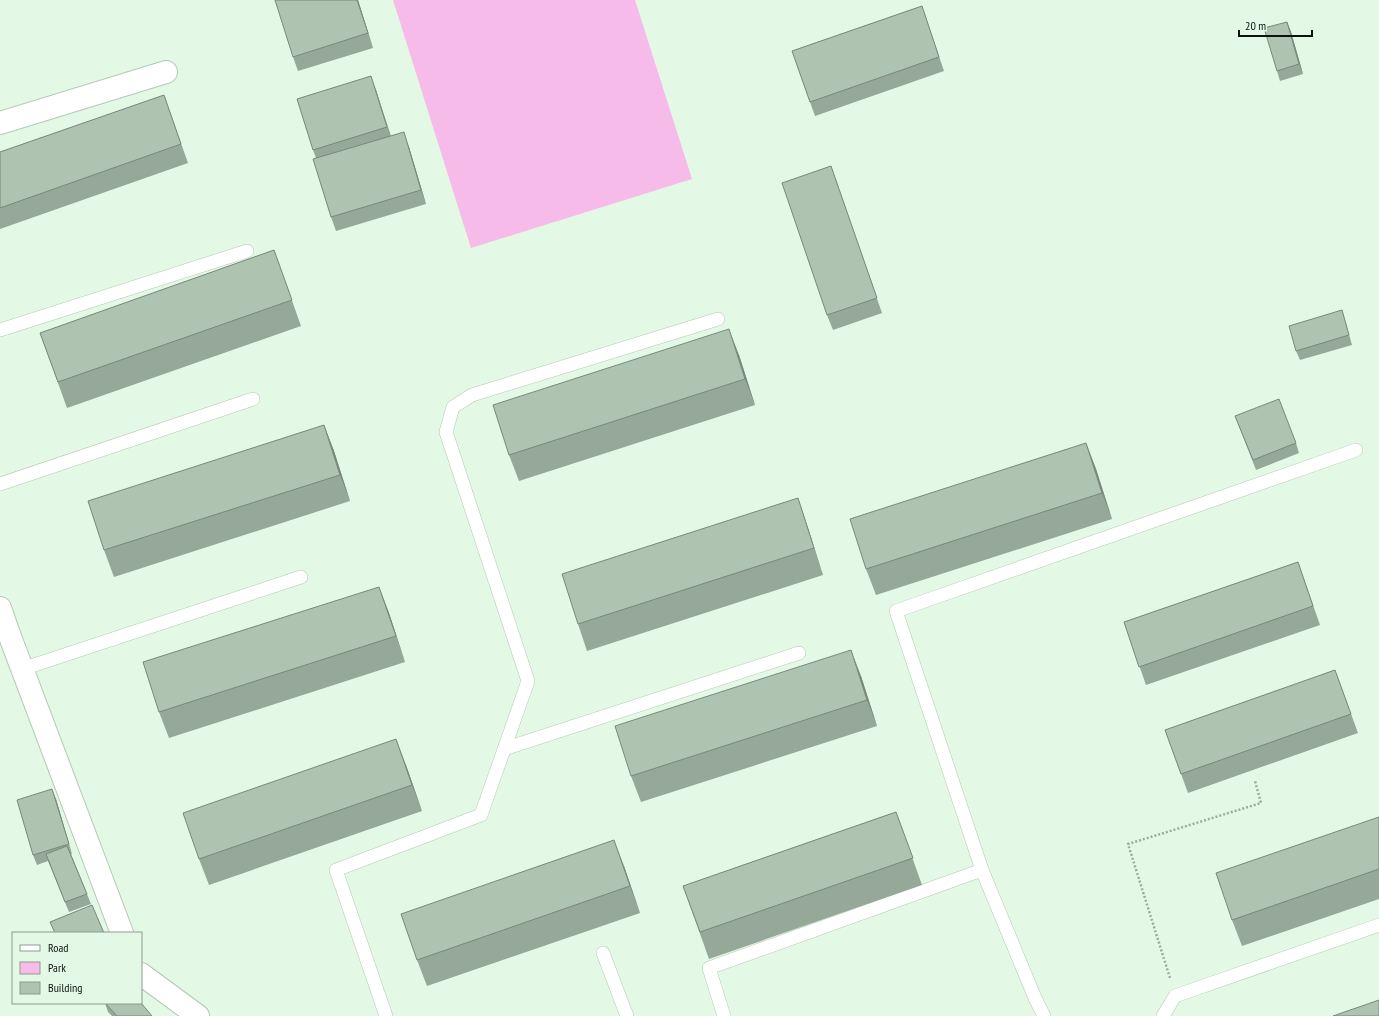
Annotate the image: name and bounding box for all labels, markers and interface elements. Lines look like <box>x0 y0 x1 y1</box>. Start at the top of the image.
scale bar <box>1239 12 1312 38</box>
text: 20 m <box>1245 18 1266 33</box>
legend <box>12 932 142 1004</box>
text: Road <box>48 940 68 955</box>
text: Park <box>48 960 66 975</box>
text: Building <box>48 980 83 995</box>

